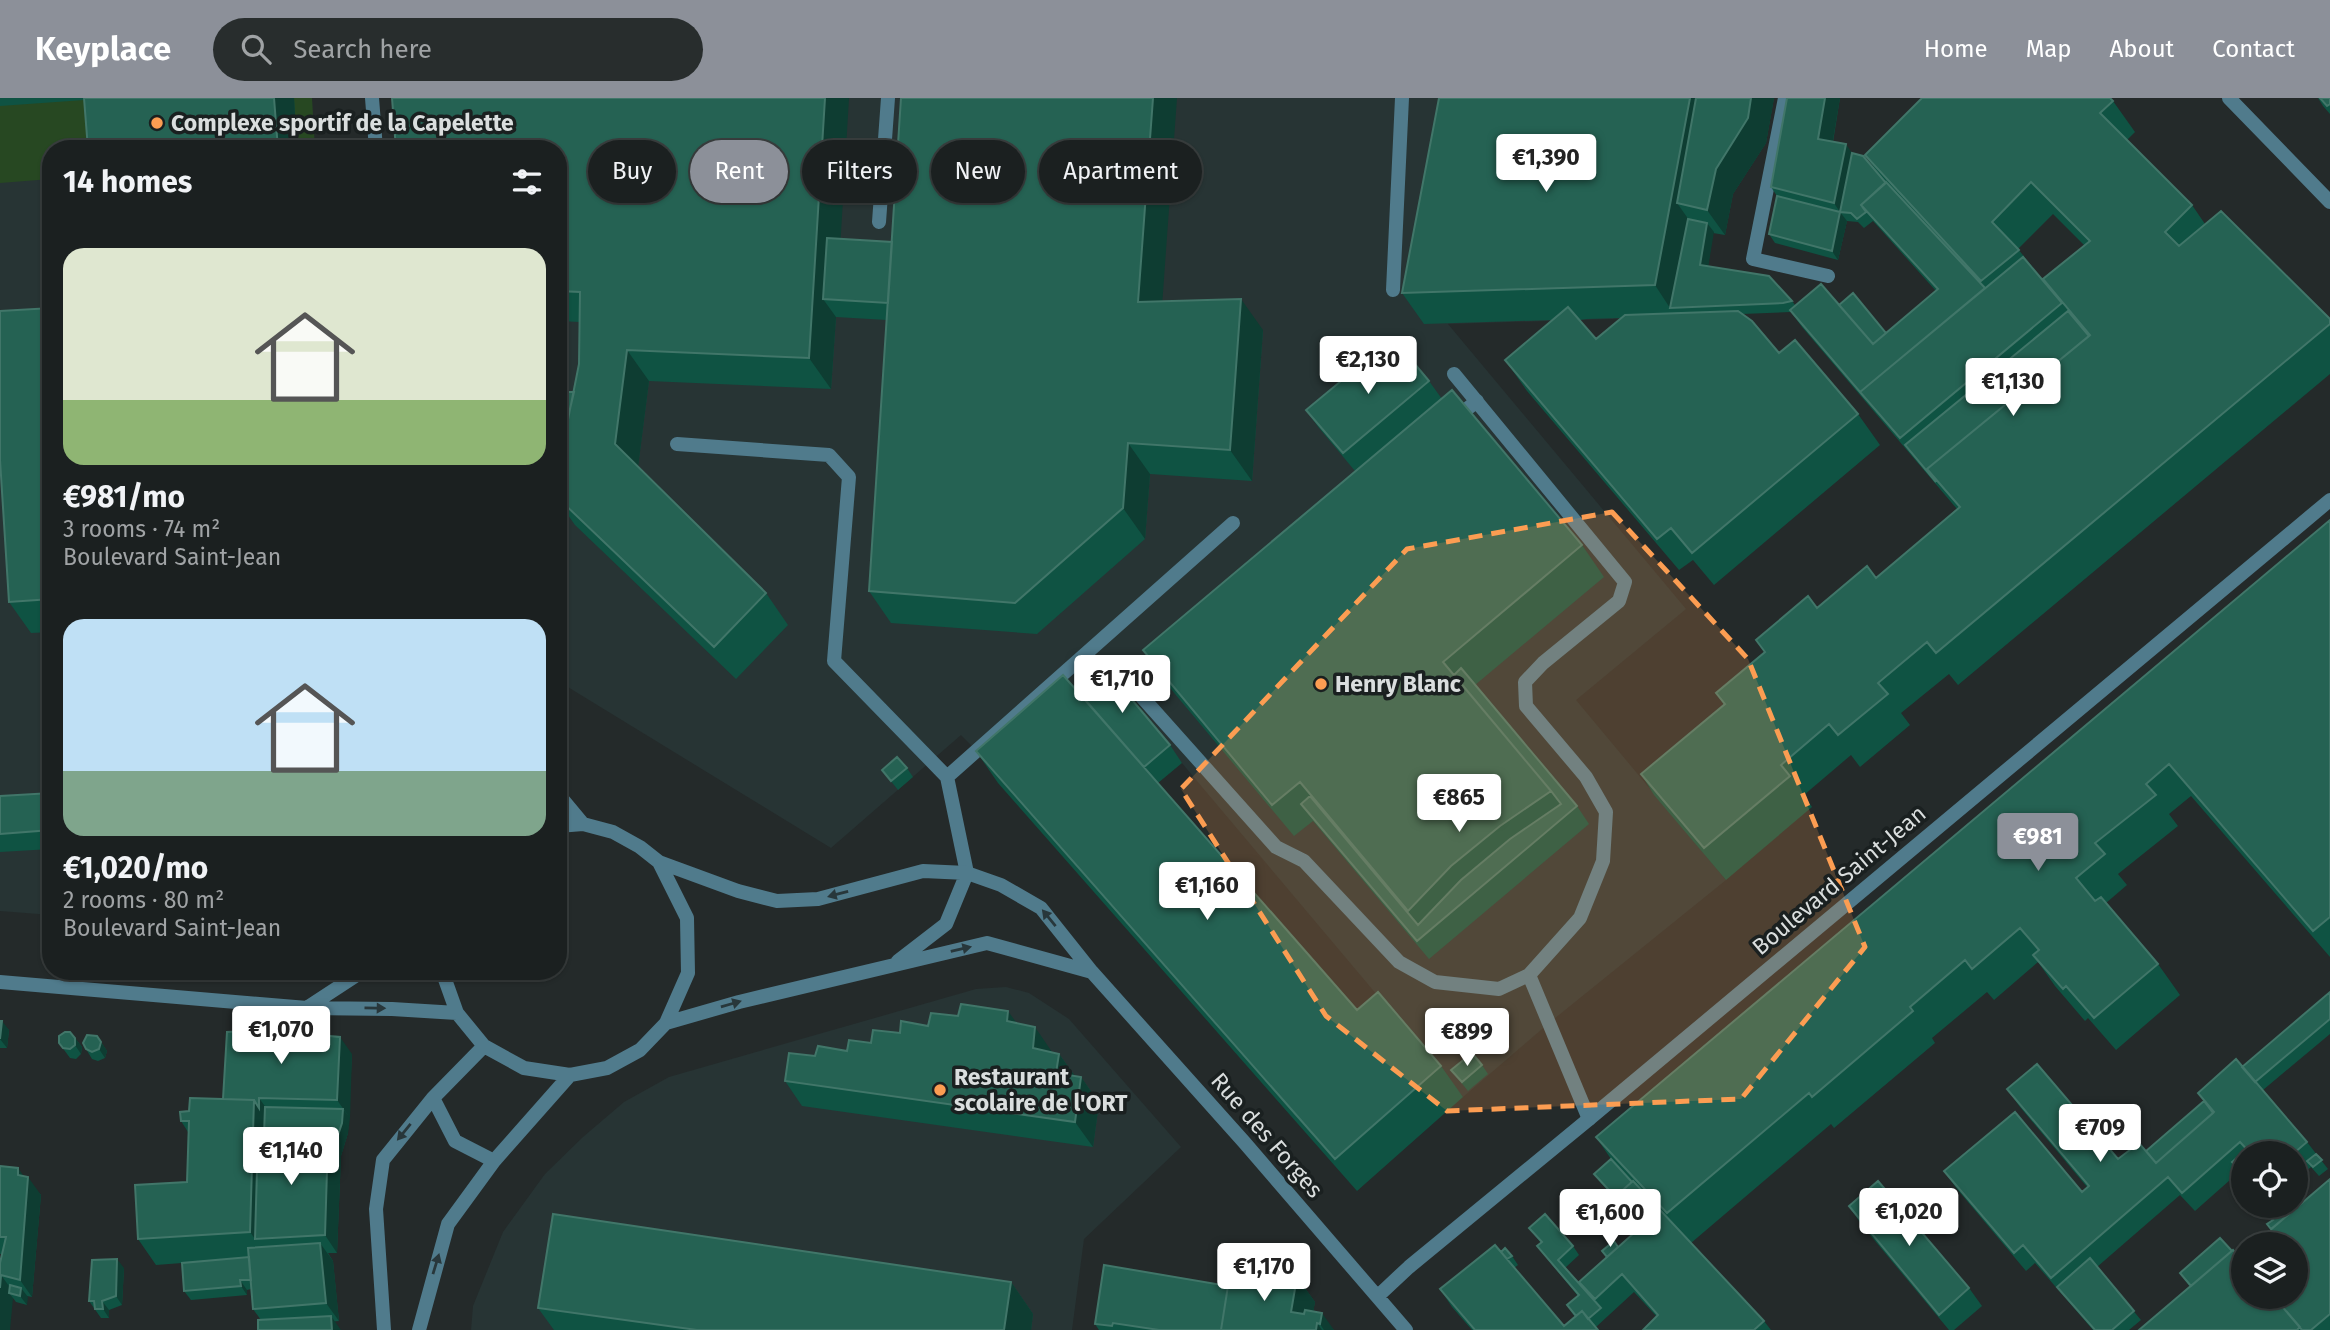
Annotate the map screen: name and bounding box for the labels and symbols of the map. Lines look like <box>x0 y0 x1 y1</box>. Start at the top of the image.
place label: Complexe sportif de la Capelette <box>171 109 514 137</box>
marker: Complexe sportif de la Capelette <box>149 115 165 131</box>
pin: €1,390 <box>1489 134 1603 194</box>
pin: €2,130 <box>1311 336 1425 396</box>
pin: €1,130 <box>1956 358 2070 418</box>
pin: €1,710 <box>1065 656 1179 715</box>
place label: Henry Blanc <box>1335 670 1461 698</box>
marker: Henry Blanc <box>1313 676 1329 692</box>
pin: €865 <box>1418 774 1500 834</box>
street label: Boulevard Saint-Jean <box>1746 799 1932 961</box>
pin: €981 <box>1997 814 2079 873</box>
pin: €1,160 <box>1150 862 1264 922</box>
one-way arrow <box>827 889 849 900</box>
one-way arrow <box>1042 910 1057 928</box>
one-way arrow <box>950 943 972 954</box>
one-way arrow <box>721 999 742 1009</box>
one-way arrow <box>364 1003 386 1014</box>
pin: €1,070 <box>224 1006 338 1066</box>
pin: €899 <box>1426 1009 1508 1068</box>
place label: Restaurant scolaire de l'ORT <box>954 1063 1128 1117</box>
street label: Rue des Forges <box>1205 1067 1329 1203</box>
marker: Restaurant scolaire de l'ORT <box>932 1082 948 1098</box>
pin: €709 <box>2059 1104 2141 1164</box>
one-way arrow <box>397 1122 412 1140</box>
pin: €1,140 <box>234 1128 348 1187</box>
pin: €1,020 <box>1852 1188 1966 1248</box>
pin: €1,600 <box>1553 1190 1667 1249</box>
pin: €1,170 <box>1207 1244 1321 1303</box>
one-way arrow <box>432 1253 442 1274</box>

